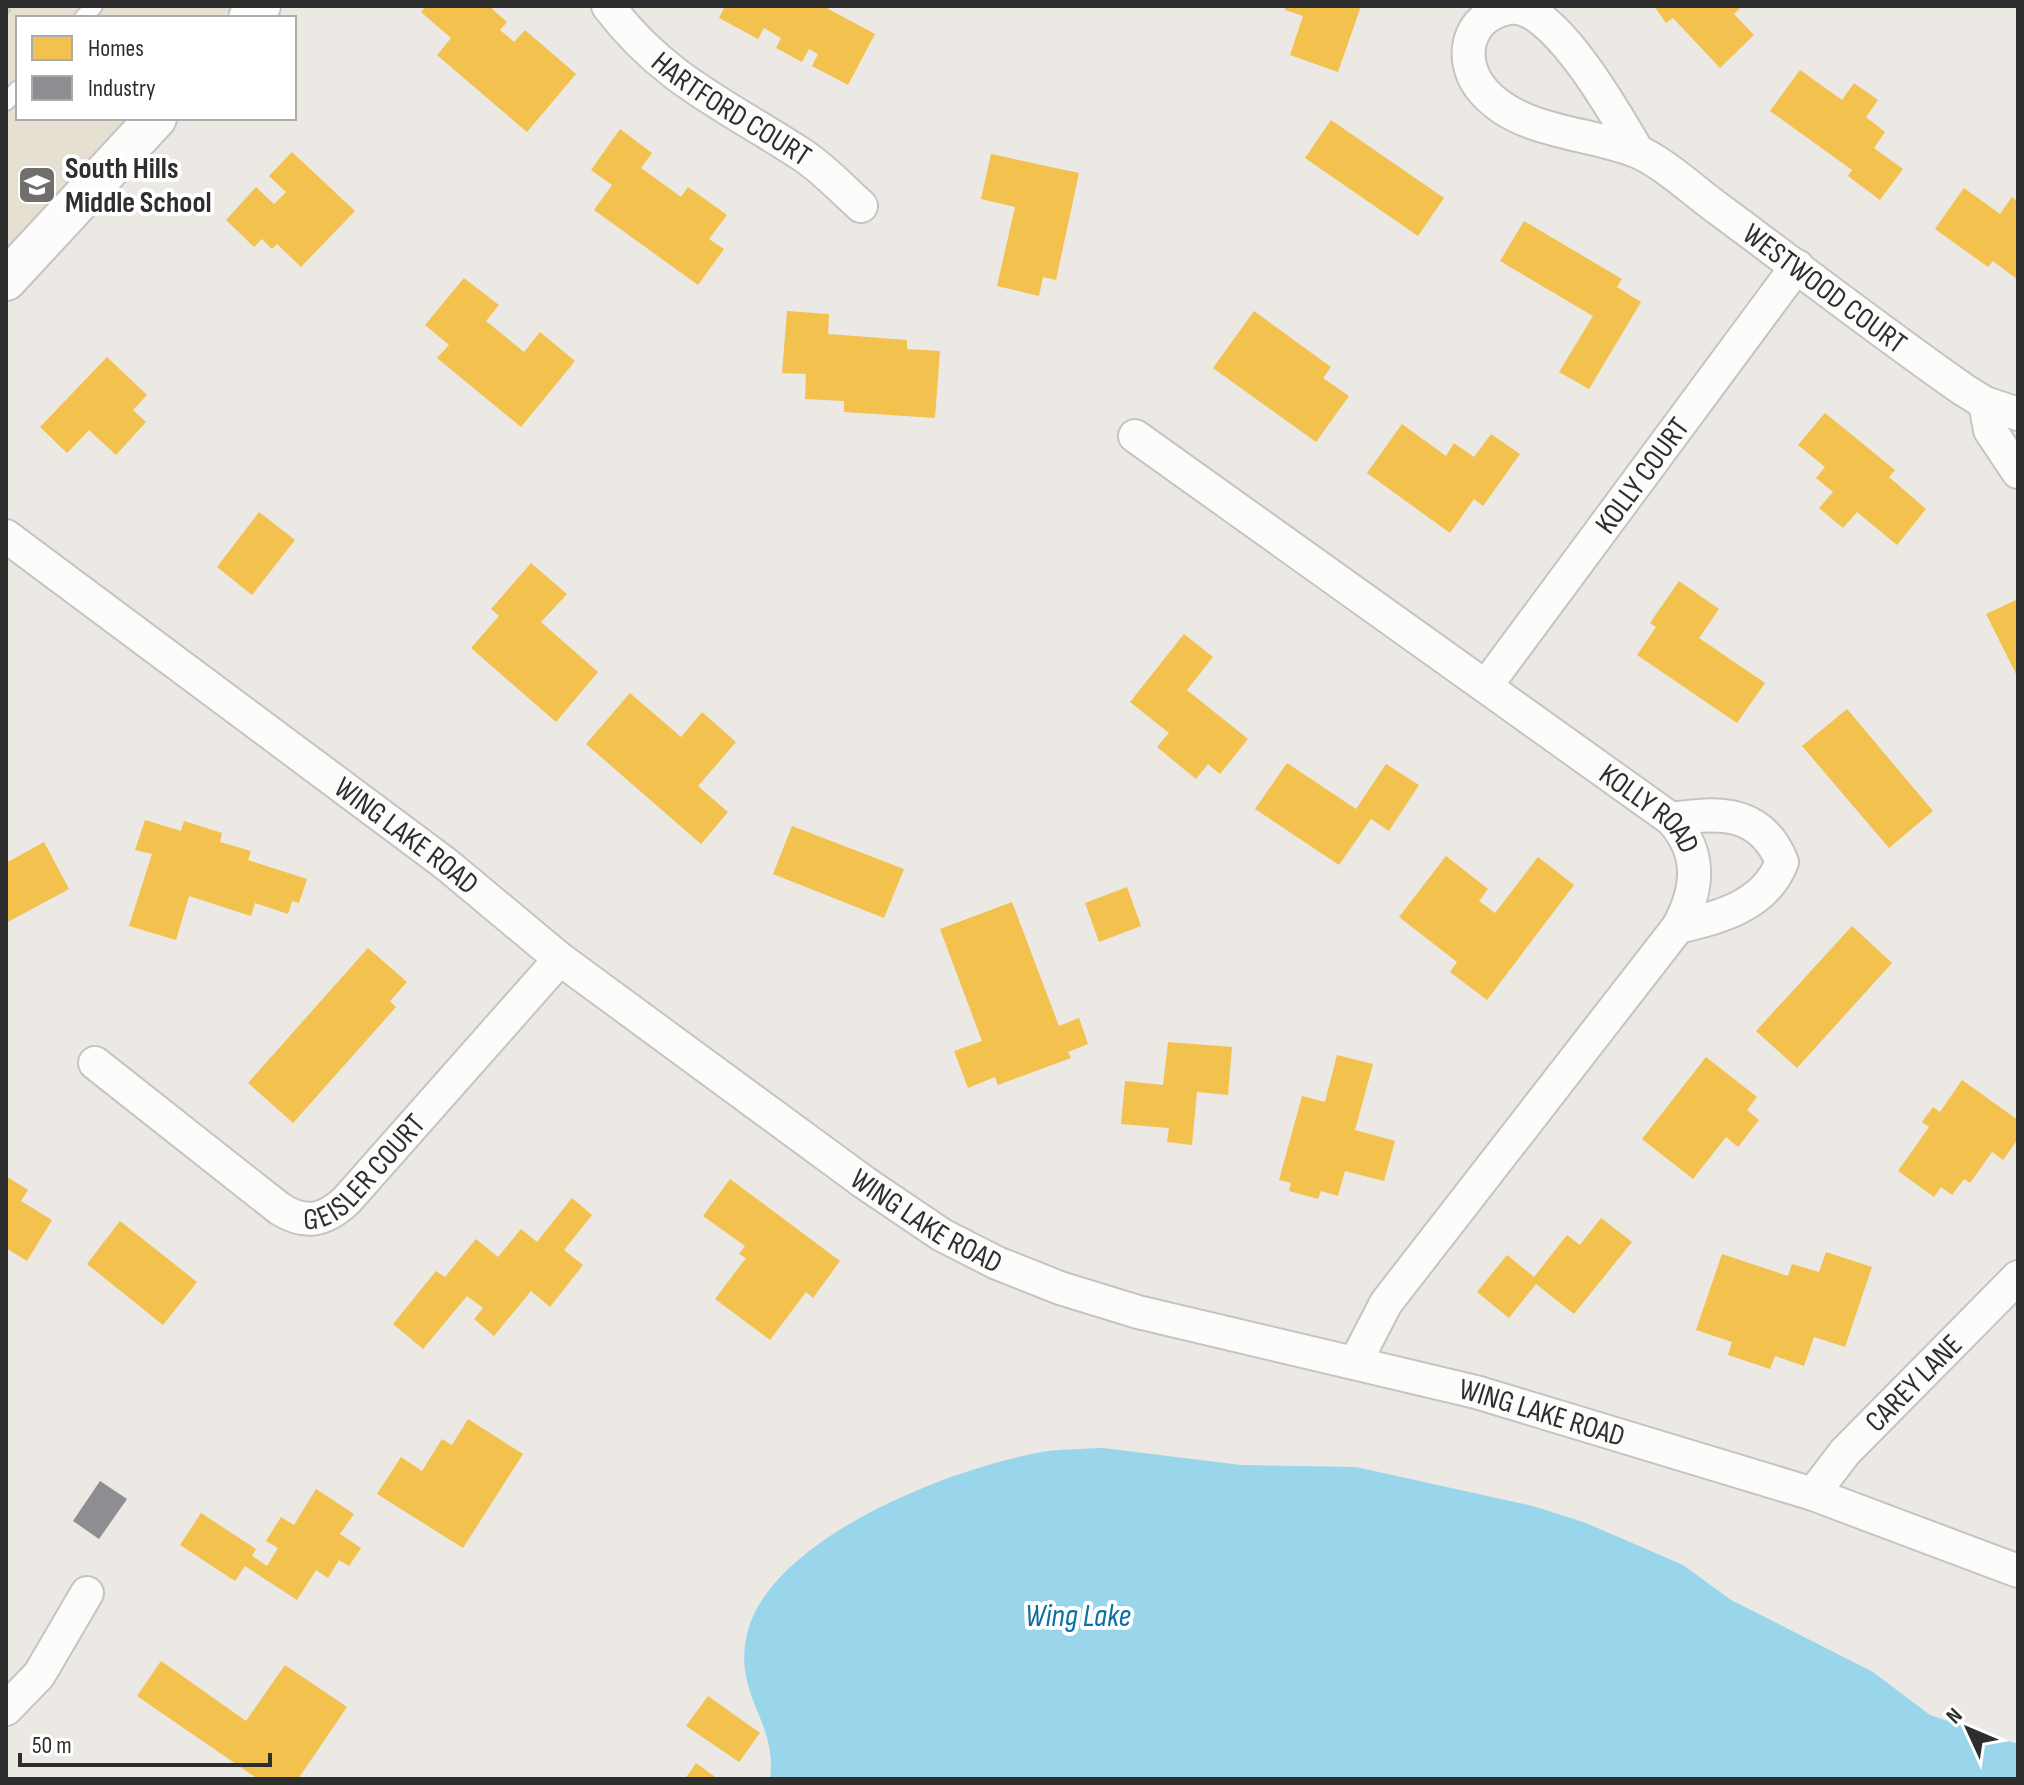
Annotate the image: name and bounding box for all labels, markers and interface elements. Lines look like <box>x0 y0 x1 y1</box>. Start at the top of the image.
legend <box>16 16 296 120</box>
text: Homes <box>88 34 144 63</box>
street label: HARTFORD COURT <box>644 45 818 175</box>
text: Industry <box>88 74 155 103</box>
place label: South Hills Middle School <box>65 151 212 221</box>
school or university icon: South Hills Middle School <box>16 164 58 206</box>
street label: WESTWOOD COURT <box>1735 216 1913 362</box>
street label: KOLLY COURT <box>1588 411 1697 541</box>
street label: KOLLY ROAD <box>1592 757 1707 859</box>
street label: WING LAKE ROAD <box>327 770 485 902</box>
street label: GEISLER COURT <box>303 1107 433 1238</box>
street label: WING LAKE ROAD <box>843 1161 1008 1282</box>
street label: CAREY LANE <box>1858 1327 1970 1440</box>
street label: WING LAKE ROAD <box>1455 1372 1629 1455</box>
water label: Wing Lake <box>1025 1597 1131 1636</box>
north arrow <box>1928 1689 2008 1769</box>
text: N <box>1941 1703 1968 1730</box>
scale bar <box>20 1717 270 1767</box>
text: 50 m <box>32 1731 72 1760</box>

